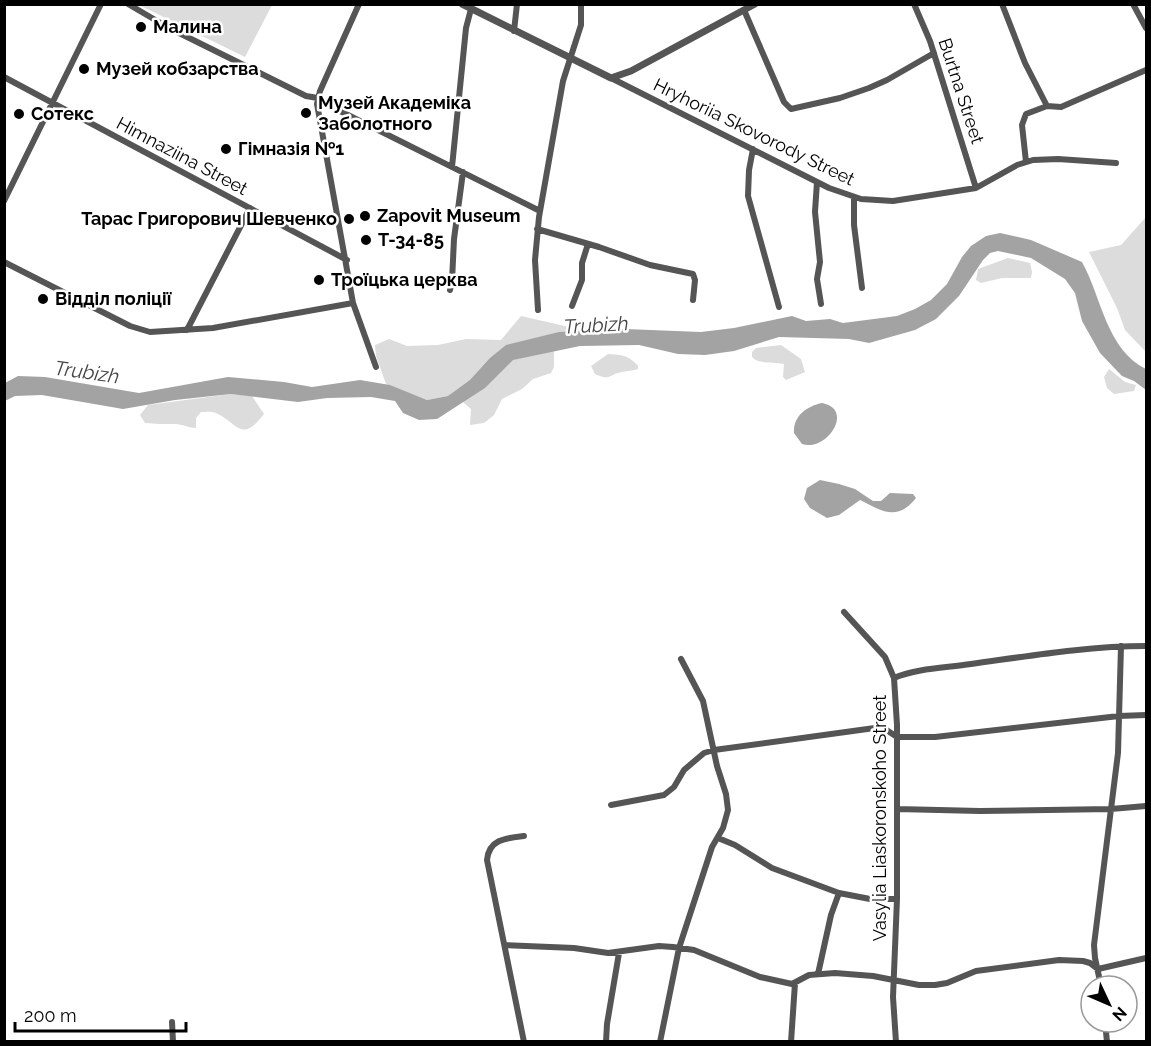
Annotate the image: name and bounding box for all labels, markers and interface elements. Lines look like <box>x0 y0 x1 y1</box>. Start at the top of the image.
place label: Малина <box>153 16 222 37</box>
marker: Малина <box>134 20 148 34</box>
street label: Burtna Street <box>935 35 988 146</box>
place label: Музей кобзарства <box>96 58 259 79</box>
marker: Музей кобзарства <box>77 62 91 76</box>
street label: Hryhoriia Skovorody Street <box>650 74 858 189</box>
place label: Музей Академіка Заболотного <box>318 92 471 134</box>
place label: Сотекс <box>31 103 94 124</box>
marker: Музей Академіка Заболотного <box>299 106 313 120</box>
marker: Сотекс <box>12 107 26 121</box>
street label: Himnaziina Street <box>113 112 251 199</box>
place label: Гімназія №1 <box>238 138 344 159</box>
marker: Гімназія №1 <box>219 142 233 156</box>
place label: Zapovit Museum <box>377 205 521 226</box>
place label: Тарас Григорович Шевченко <box>81 208 337 229</box>
marker: Zapovit Museum <box>358 209 372 223</box>
marker: Тарас Григорович Шевченко <box>342 212 356 226</box>
place label: Т-34-85 <box>378 229 444 250</box>
marker: Т-34-85 <box>359 233 373 247</box>
place label: Троїцька церква <box>331 269 478 290</box>
marker: Троїцька церква <box>312 273 326 287</box>
place label: Відділ поліції <box>55 288 173 309</box>
marker: Відділ поліції <box>36 292 50 306</box>
water label: Trubizh <box>563 311 629 339</box>
water label: Trubizh <box>53 356 121 388</box>
street label: Vasylia Liaskoronskoho Street <box>869 695 890 941</box>
north arrow <box>1079 974 1139 1034</box>
scale bar <box>15 995 186 1033</box>
text: N <box>1108 1003 1131 1025</box>
text: 200 m <box>24 1005 77 1026</box>

